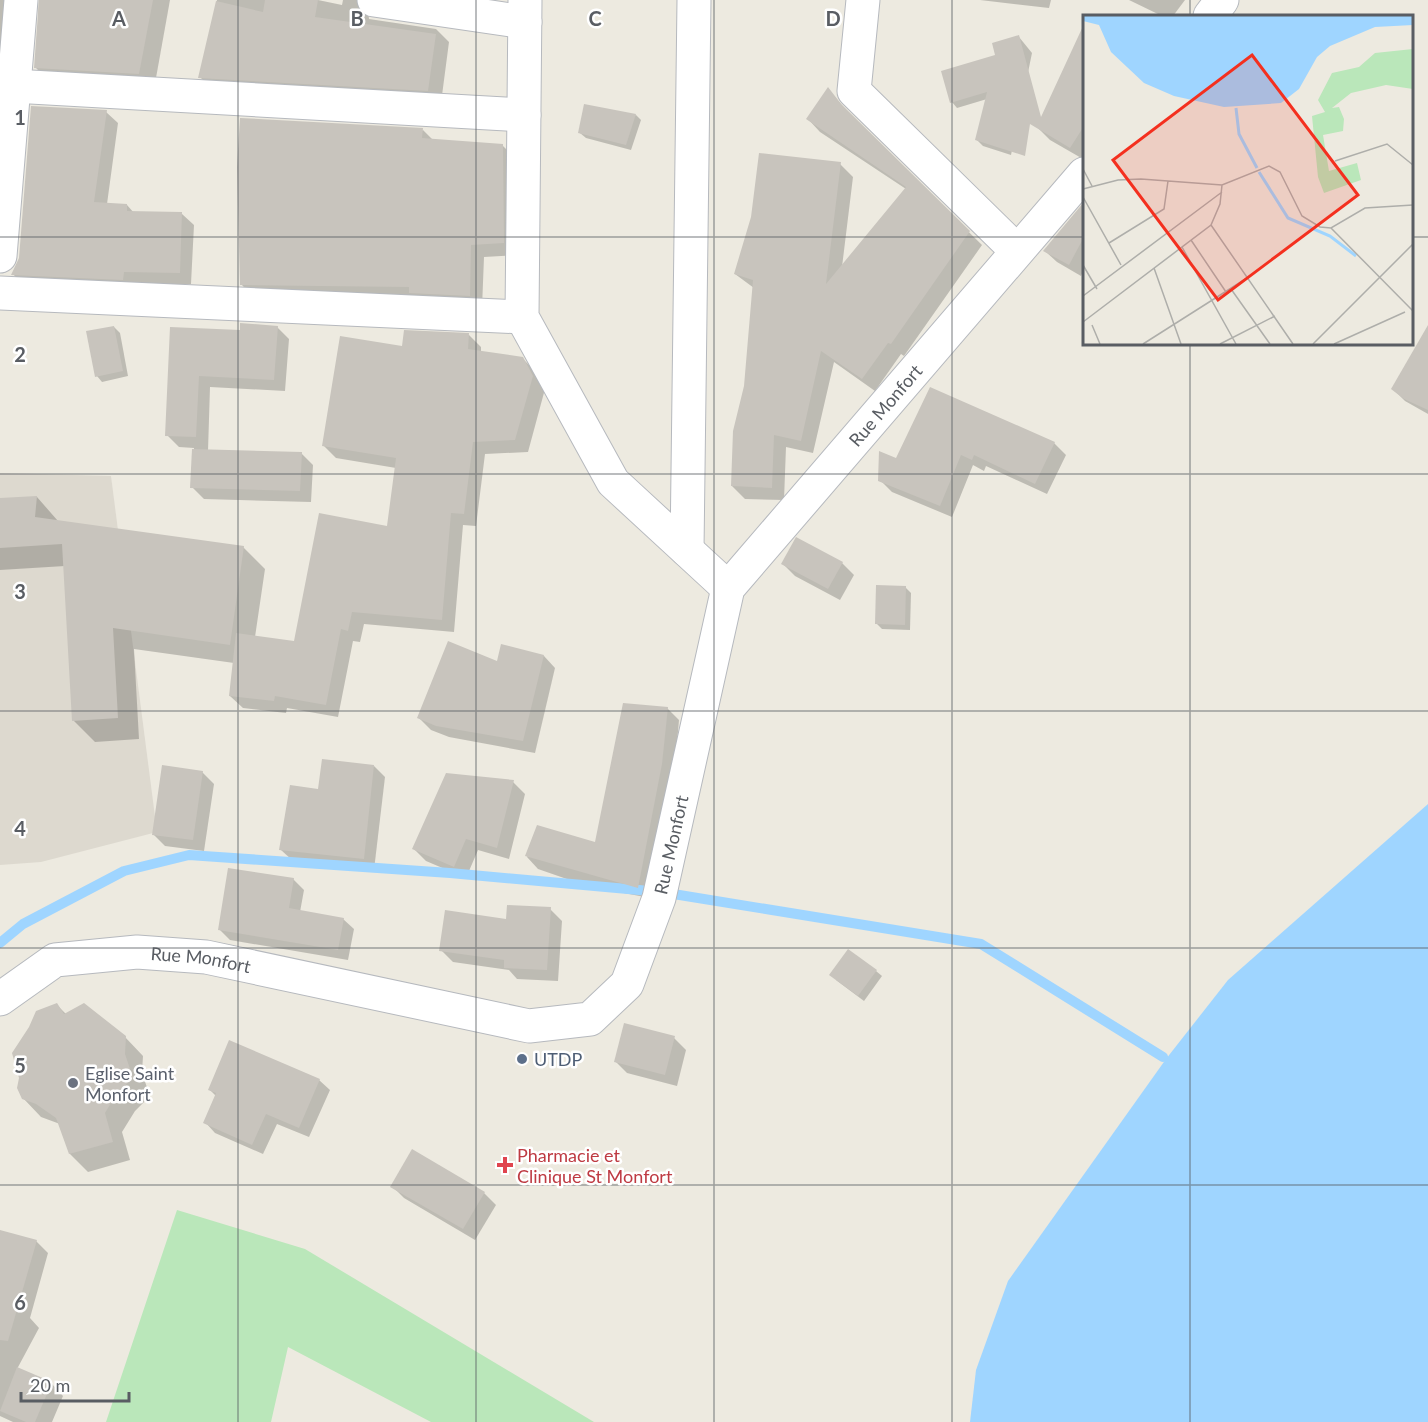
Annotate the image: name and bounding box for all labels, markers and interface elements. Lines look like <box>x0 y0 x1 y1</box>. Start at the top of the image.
text: A <box>111 6 126 30</box>
text: B <box>350 6 364 30</box>
text: C <box>588 6 602 30</box>
text: D <box>825 6 841 30</box>
inset map <box>1083 15 1413 345</box>
text: 1 <box>14 105 26 129</box>
text: 2 <box>14 342 26 366</box>
street label: Rue Monfort <box>844 359 927 451</box>
text: 3 <box>14 579 26 603</box>
street label: Rue Monfort <box>649 793 693 896</box>
text: 4 <box>14 816 26 840</box>
street label: Rue Monfort <box>150 942 253 977</box>
place label: UTDP <box>534 1048 583 1070</box>
marker: UTDP <box>515 1052 529 1066</box>
text: 5 <box>14 1053 26 1077</box>
place label: Eglise Saint Monfort <box>85 1062 175 1105</box>
marker: Eglise Saint Monfort <box>66 1076 80 1090</box>
place label: Pharmacie et Clinique St Monfort <box>517 1144 673 1187</box>
marker: Pharmacie et Clinique St Monfort <box>498 1158 512 1172</box>
text: 6 <box>14 1290 26 1314</box>
scale bar <box>21 1365 129 1403</box>
text: 20 m <box>30 1374 70 1396</box>

